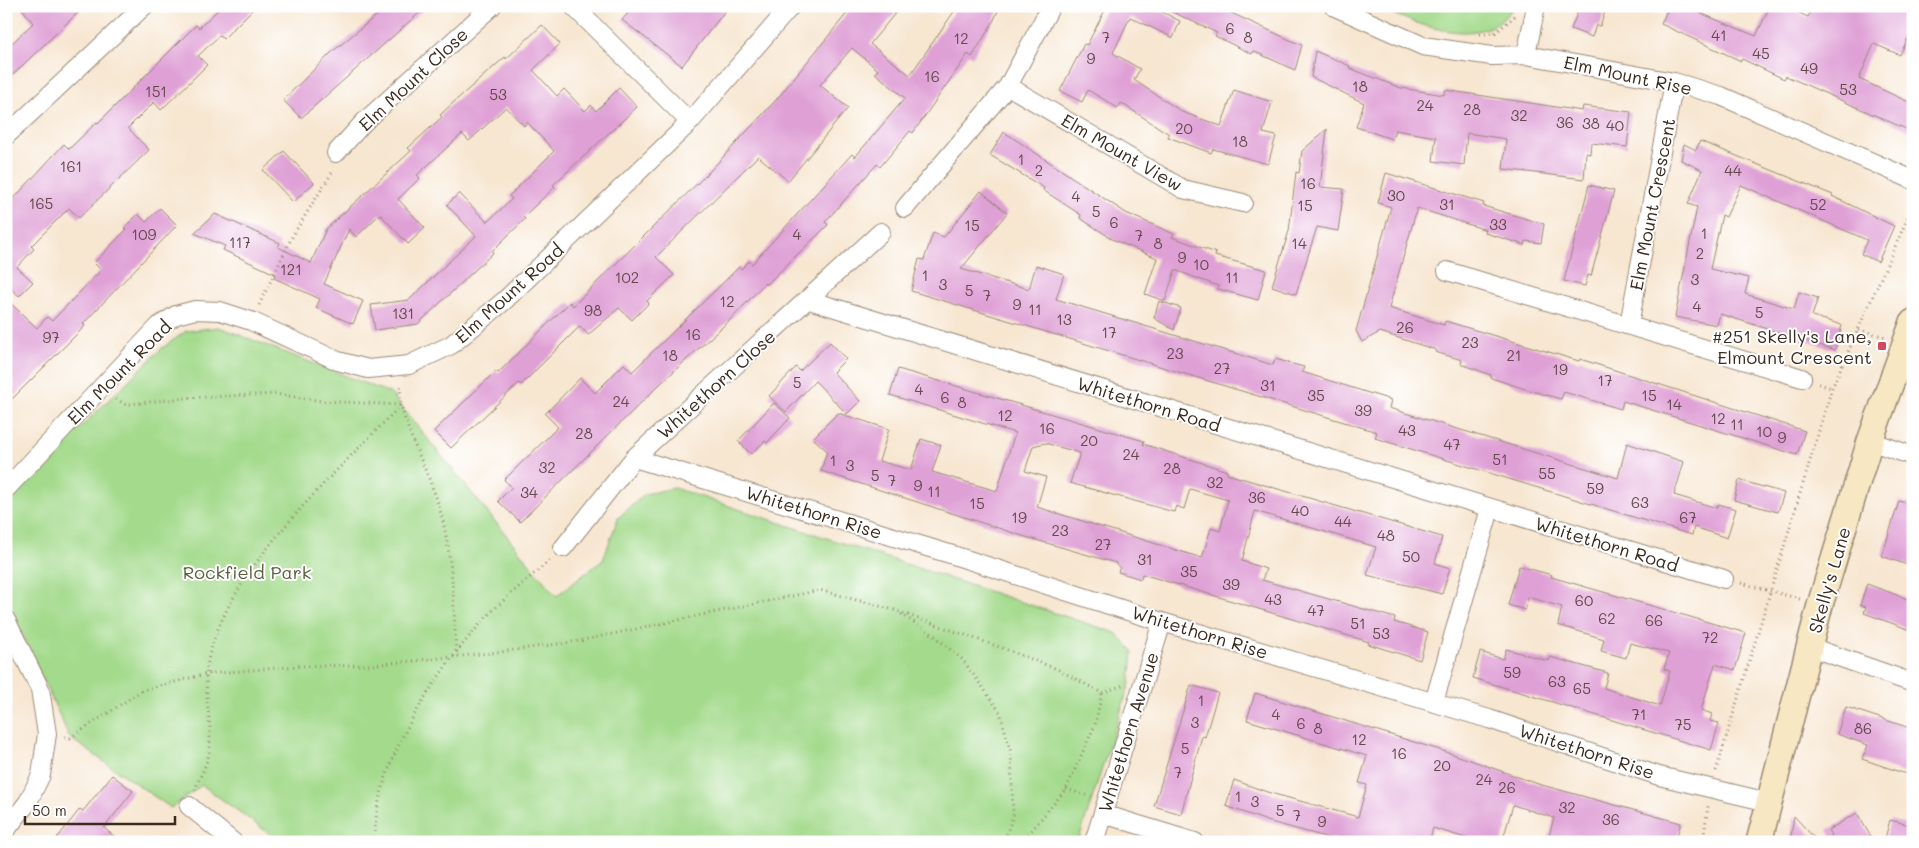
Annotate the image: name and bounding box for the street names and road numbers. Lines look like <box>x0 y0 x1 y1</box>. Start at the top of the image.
street label: Elm Mount Close <box>353 22 473 136</box>
street label: Elm Mount Rise <box>1562 50 1694 100</box>
street label: Elm Mount View <box>1057 108 1187 196</box>
street label: Elm Mount Crescent <box>1624 116 1680 292</box>
street label: Elm Mount Road <box>450 238 568 348</box>
street label: Elm Mount Road <box>62 315 176 429</box>
street label: Whitethorn Close <box>651 324 781 444</box>
street label: Whitethorn Road <box>1074 371 1224 437</box>
street label: Whitethorn Rise <box>743 480 885 544</box>
street label: Whitethorn Road <box>1532 511 1682 577</box>
street label: Skelly's Lane <box>1802 524 1856 636</box>
street label: Whitethorn Rise <box>1129 600 1271 664</box>
street label: Whitethorn Avenue <box>1092 649 1164 815</box>
street label: Whitethorn Rise <box>1516 718 1658 784</box>

